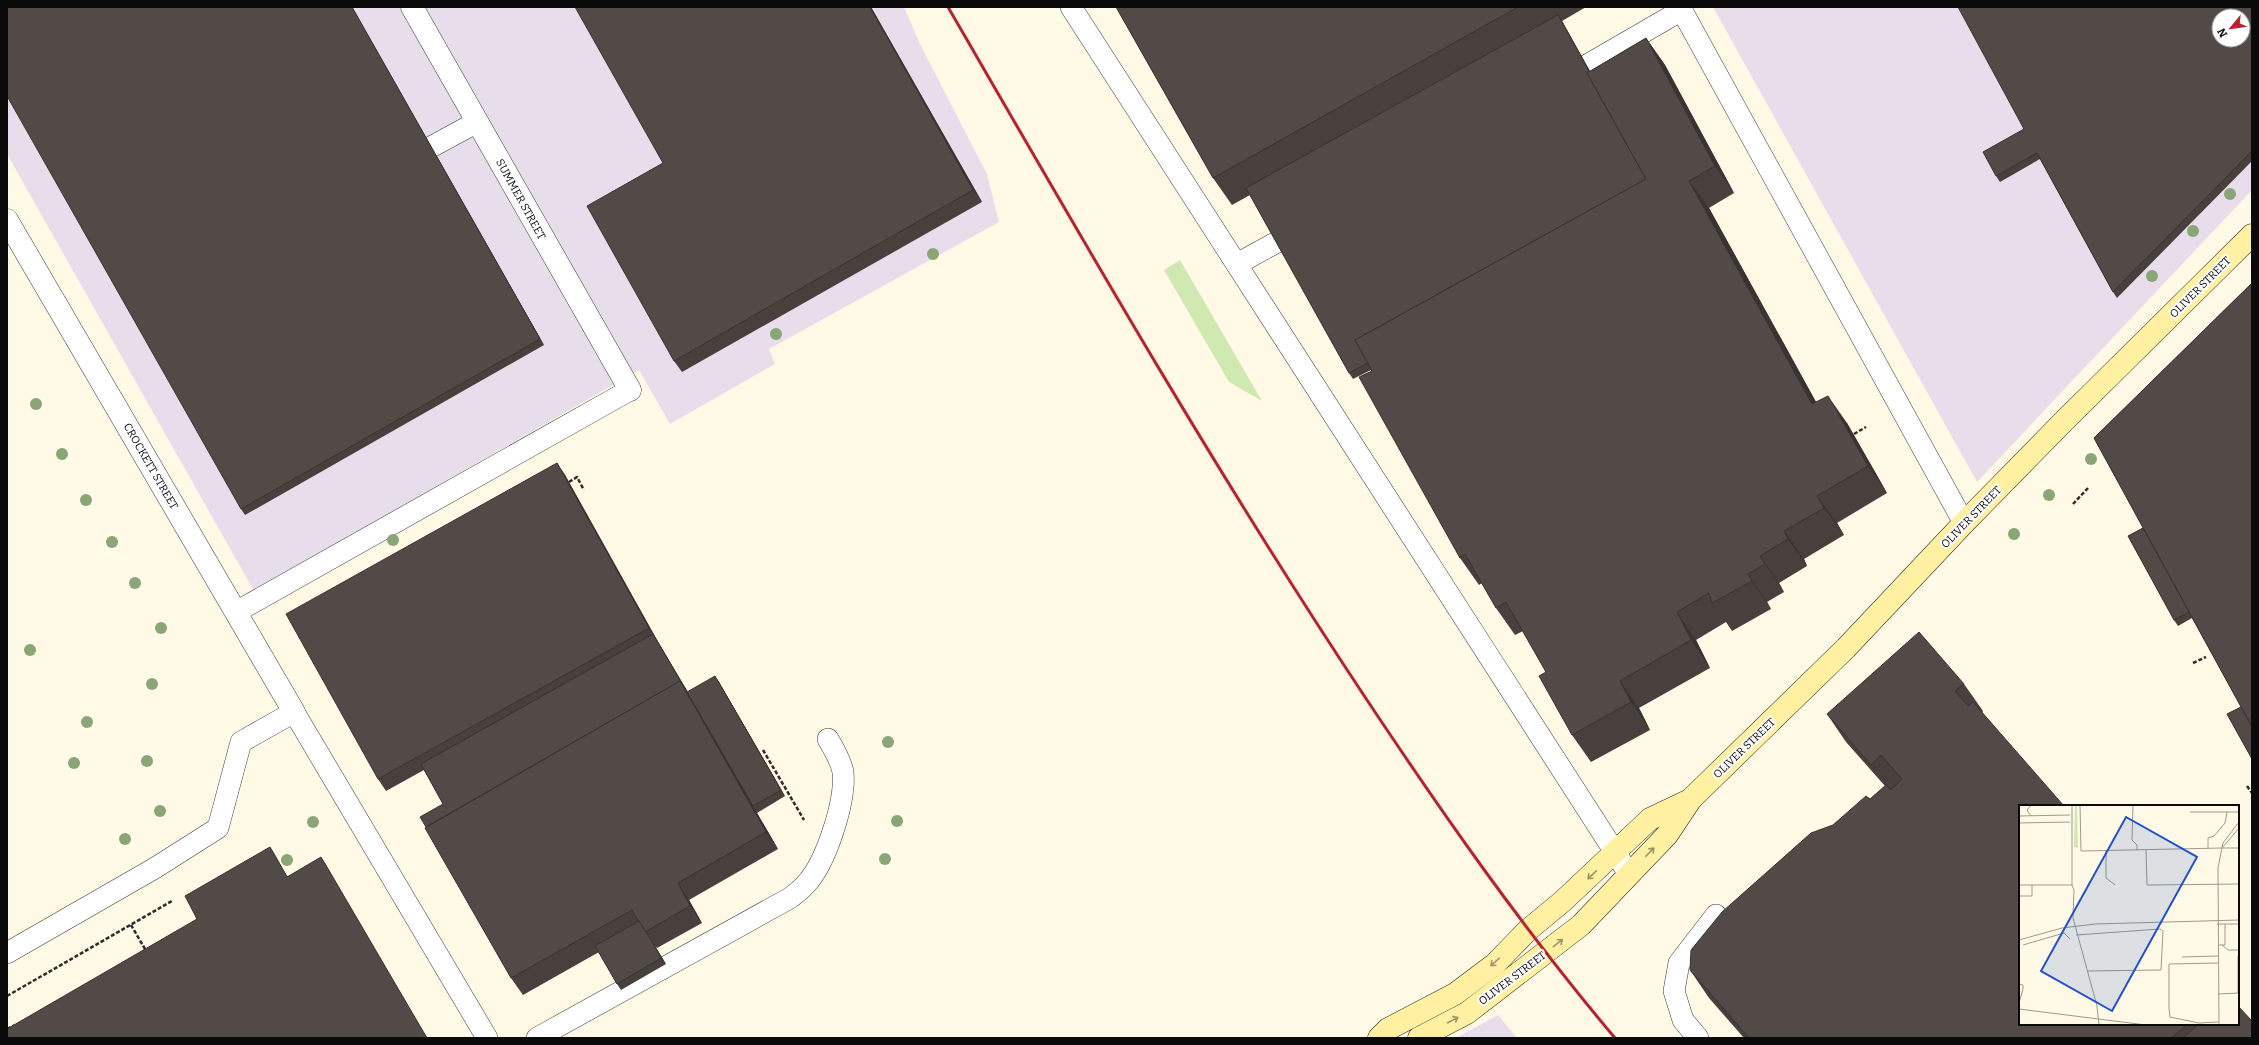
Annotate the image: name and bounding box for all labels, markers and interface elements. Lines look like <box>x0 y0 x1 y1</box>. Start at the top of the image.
north arrow <box>2211 8 2251 48</box>
text: N <box>2215 25 2230 39</box>
street label: SUMMER STREET <box>493 157 548 242</box>
street label: OLIVER STREET <box>2167 254 2234 321</box>
street label: CROCKETT STREET <box>121 421 181 512</box>
street label: OLIVER STREET <box>1939 483 2004 551</box>
street label: OLIVER STREET <box>1711 715 1778 781</box>
inset map <box>2019 805 2239 1025</box>
one-way arrow <box>1645 847 1655 857</box>
one-way arrow <box>1587 870 1597 879</box>
one-way arrow <box>1552 939 1563 947</box>
street label: OLIVER STREET <box>1476 949 1549 1008</box>
one-way arrow <box>1490 958 1501 967</box>
one-way arrow <box>1447 1016 1459 1023</box>

